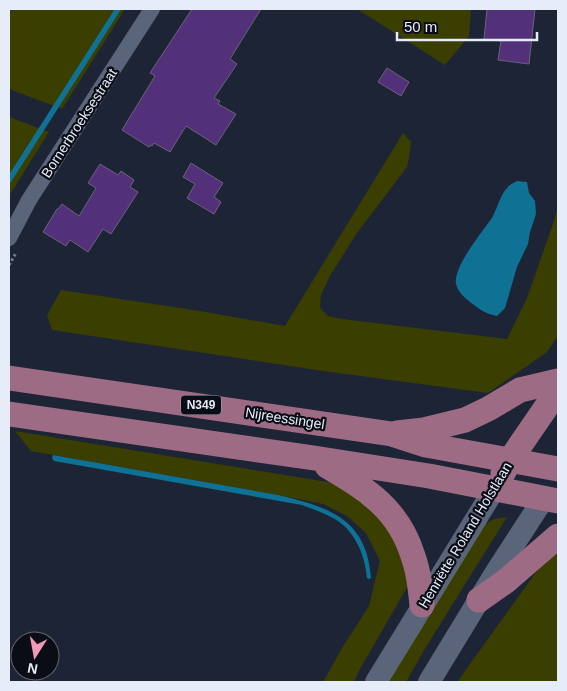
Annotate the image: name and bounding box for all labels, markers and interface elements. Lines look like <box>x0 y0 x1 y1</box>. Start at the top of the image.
scale bar <box>397 10 537 42</box>
text: 50 m <box>404 18 437 35</box>
street label: Bornerbroeksestraat <box>38 65 120 181</box>
road number: N349 <box>181 396 221 414</box>
street label: Nijreessingel <box>244 404 326 432</box>
street label: Henriëtte Roland Holstlaan <box>415 459 515 611</box>
north arrow <box>10 631 60 681</box>
text: N <box>26 660 39 678</box>

